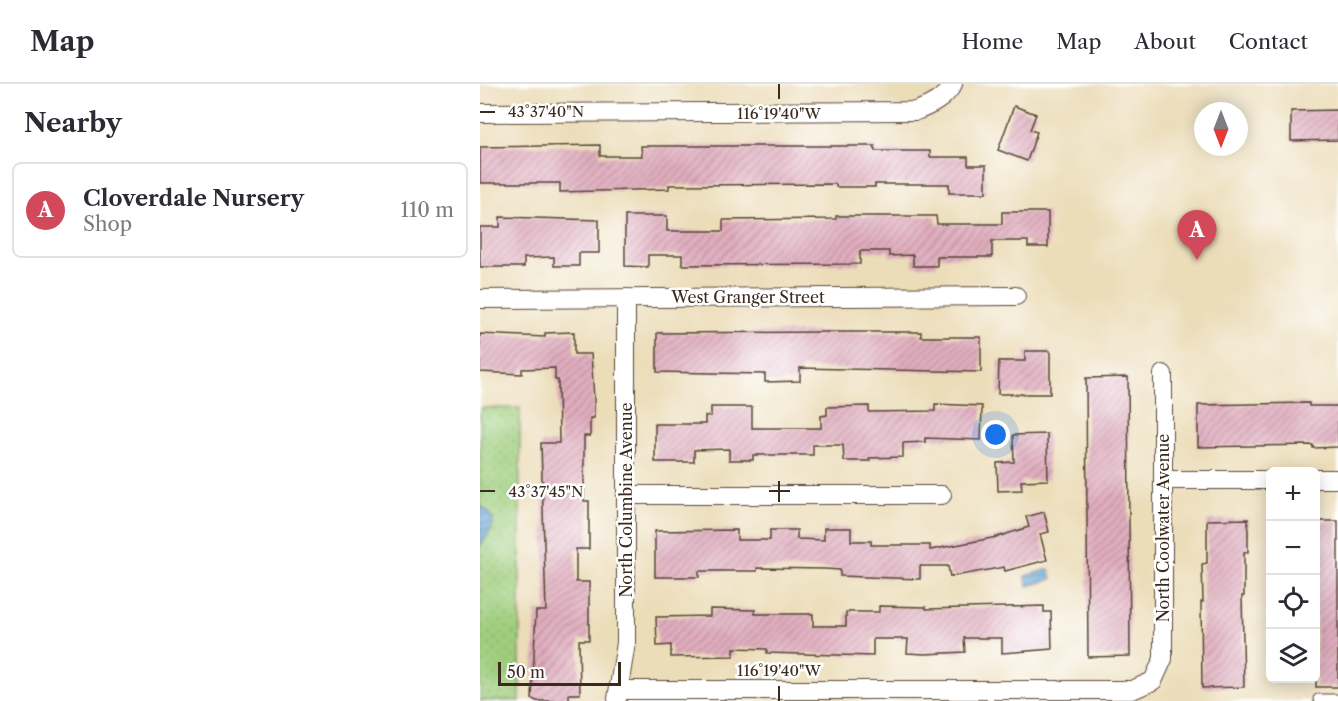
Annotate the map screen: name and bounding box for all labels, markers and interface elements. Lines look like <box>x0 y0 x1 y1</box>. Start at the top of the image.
text: Map <box>30 24 94 58</box>
text: Home <box>962 29 1023 54</box>
text: Map <box>1056 29 1101 54</box>
text: About <box>1134 29 1196 54</box>
text: Contact <box>1229 29 1308 54</box>
text: 43°37'40"N <box>508 102 584 121</box>
north arrow <box>1194 102 1248 156</box>
text: 116°19'40"W <box>737 104 821 123</box>
text: Nearby <box>24 107 122 139</box>
text: Cloverdale Nursery <box>83 185 304 212</box>
text: A <box>38 198 53 222</box>
text: 110 m <box>401 198 454 222</box>
pin: A <box>1178 210 1216 260</box>
text: Shop <box>83 212 132 236</box>
street label: West Granger Street <box>670 287 825 307</box>
street label: North Columbine Avenue <box>616 403 636 597</box>
your location <box>981 420 1010 449</box>
street label: North Coolwater Avenue <box>1153 434 1173 622</box>
map controls <box>1266 467 1320 683</box>
button: + <box>1266 467 1320 521</box>
text: 43°37'45"N <box>509 482 583 501</box>
button: − <box>1266 521 1320 575</box>
button: locate <box>1266 575 1320 629</box>
button: layers <box>1266 629 1320 683</box>
scale bar <box>498 659 621 686</box>
text: 116°19'40"W <box>737 661 821 680</box>
text: 50 m <box>507 662 545 682</box>

